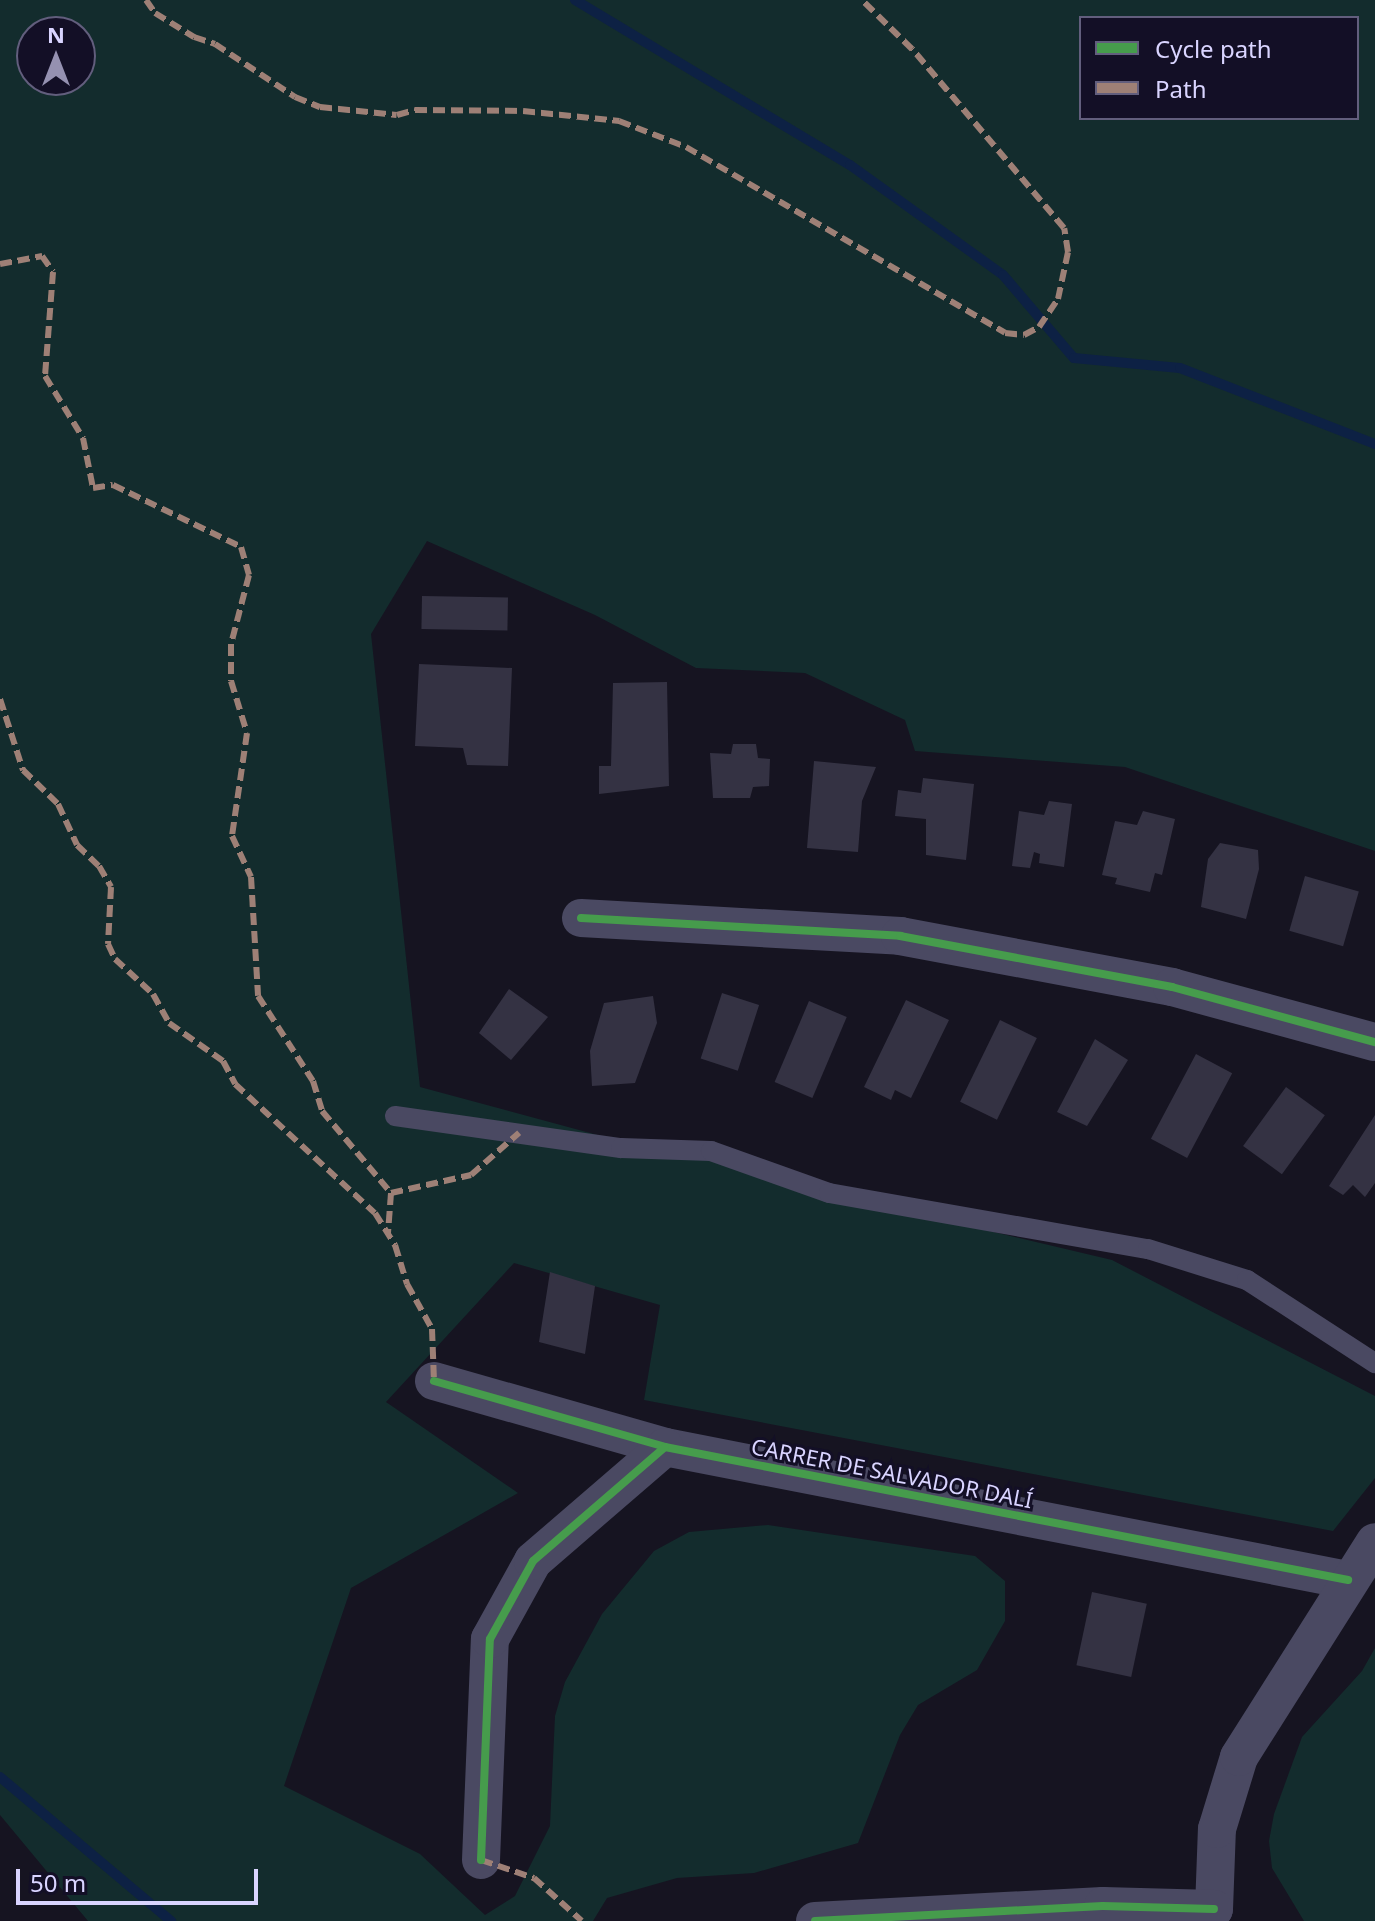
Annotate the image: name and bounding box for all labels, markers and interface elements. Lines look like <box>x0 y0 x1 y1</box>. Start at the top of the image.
north arrow <box>16 16 96 96</box>
legend <box>1079 16 1359 120</box>
text: N <box>47 19 65 49</box>
text: Cycle path <box>1155 32 1272 65</box>
text: Path <box>1155 72 1206 105</box>
street label: CARRER DE SALVADOR DALÍ <box>749 1433 1035 1513</box>
scale bar <box>20 1853 262 1903</box>
text: 50 m <box>30 1866 86 1899</box>

